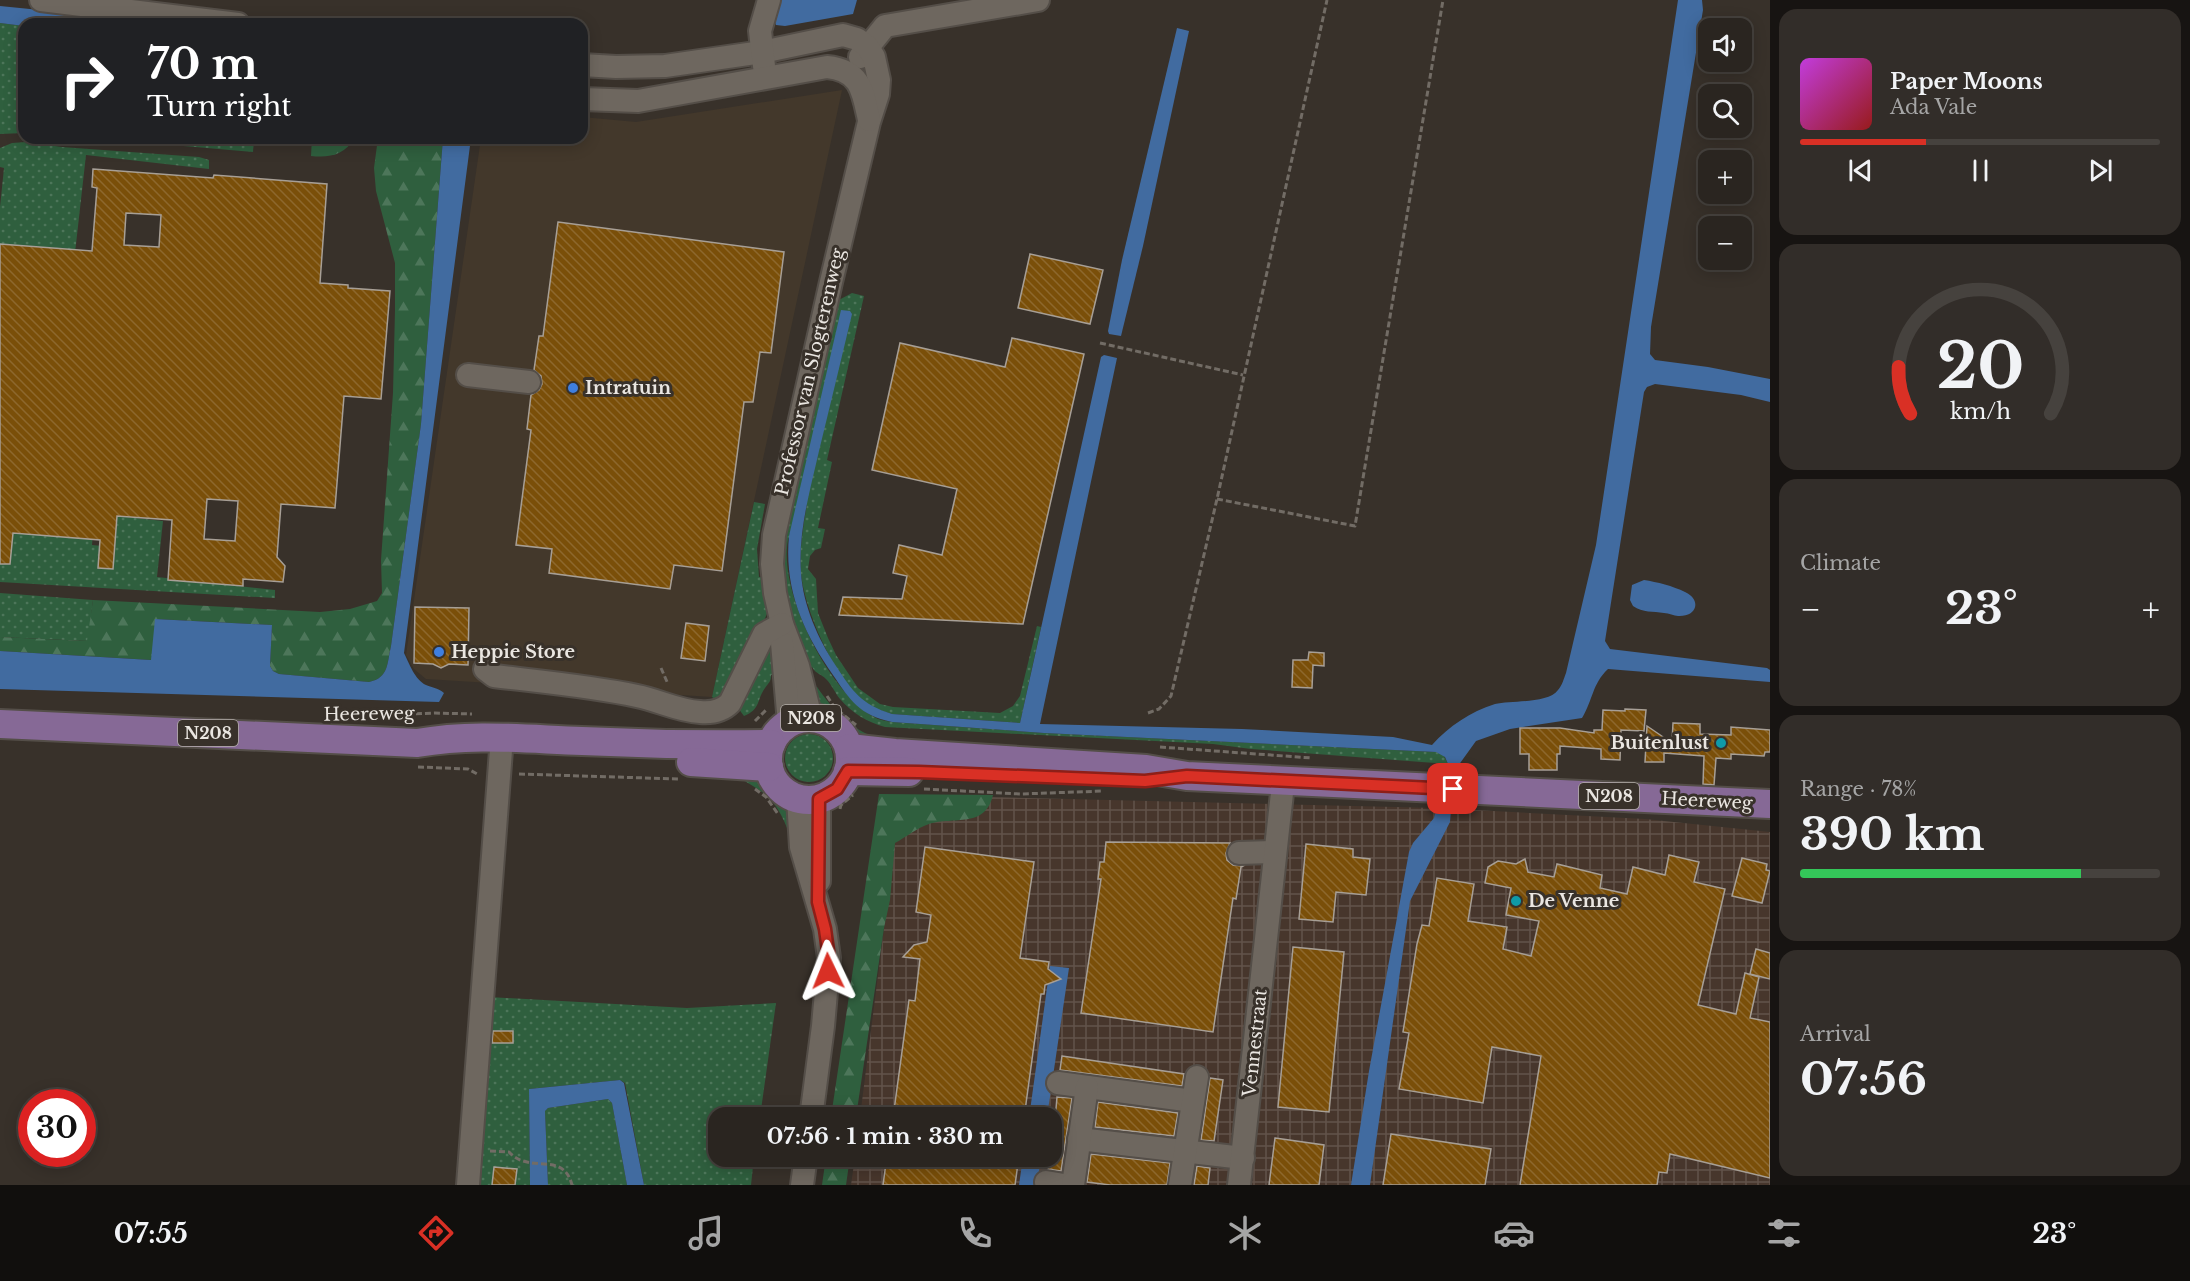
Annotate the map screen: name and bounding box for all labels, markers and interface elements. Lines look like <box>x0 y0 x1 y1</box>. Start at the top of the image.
map controls <box>1698 18 1752 270</box>
button: sound <box>1698 18 1752 72</box>
text: 70 m <box>147 38 258 90</box>
icon: right <box>48 42 126 120</box>
text: Paper Moons <box>1890 68 2043 95</box>
button: search <box>1698 84 1752 138</box>
text: Turn right <box>147 90 291 123</box>
text: Ada Vale <box>1890 95 1977 119</box>
button: + <box>1698 150 1752 204</box>
icon: previous <box>1844 154 1877 187</box>
icon: pause <box>1964 154 1997 187</box>
icon: next <box>2084 154 2117 187</box>
button: − <box>1698 216 1752 270</box>
street label: Professor van Slogterenweg <box>771 246 849 498</box>
text: 20 <box>1936 327 2024 405</box>
place label: Intratuin <box>585 377 671 399</box>
marker: Intratuin <box>566 381 580 395</box>
text: km/h <box>1950 399 2011 426</box>
text: Climate <box>1800 551 1881 575</box>
text: 23° <box>1945 580 2018 636</box>
text: − <box>1800 589 1821 630</box>
text: + <box>2142 589 2160 630</box>
place label: Heppie Store <box>451 641 575 663</box>
marker: Heppie Store <box>432 645 446 659</box>
street label: Heereweg <box>323 702 415 726</box>
road number: N208 <box>781 705 841 731</box>
road number: N208 <box>178 720 238 746</box>
place label: Buitenlust <box>1611 732 1709 754</box>
marker: Buitenlust <box>1714 736 1728 750</box>
pin <box>1427 763 1478 814</box>
icon: arrive <box>1436 772 1469 805</box>
text: Range · 78% <box>1800 777 1917 801</box>
road number: N208 <box>1579 783 1639 809</box>
street label: Heereweg <box>1661 788 1753 814</box>
text: 390 km <box>1800 806 1985 862</box>
place label: De Venne <box>1528 890 1619 912</box>
marker: De Venne <box>1509 894 1523 908</box>
position arrow <box>796 939 860 1003</box>
street label: Vennestraat <box>1238 988 1272 1099</box>
text: Arrival <box>1800 1022 1871 1046</box>
text: 07:56 <box>1800 1051 1927 1107</box>
speed limit sign: 30 <box>18 1089 96 1167</box>
text: 07:56 · 1 min · 330 m <box>767 1123 1003 1150</box>
icon: directions <box>415 1212 457 1254</box>
icon: music <box>685 1212 727 1254</box>
icon: phone <box>954 1212 996 1254</box>
icon: climate <box>1224 1212 1266 1254</box>
icon: car <box>1493 1212 1535 1254</box>
icon: filters <box>1763 1212 1805 1254</box>
text: 07:55 <box>114 1217 188 1250</box>
text: 23° <box>2032 1217 2076 1250</box>

